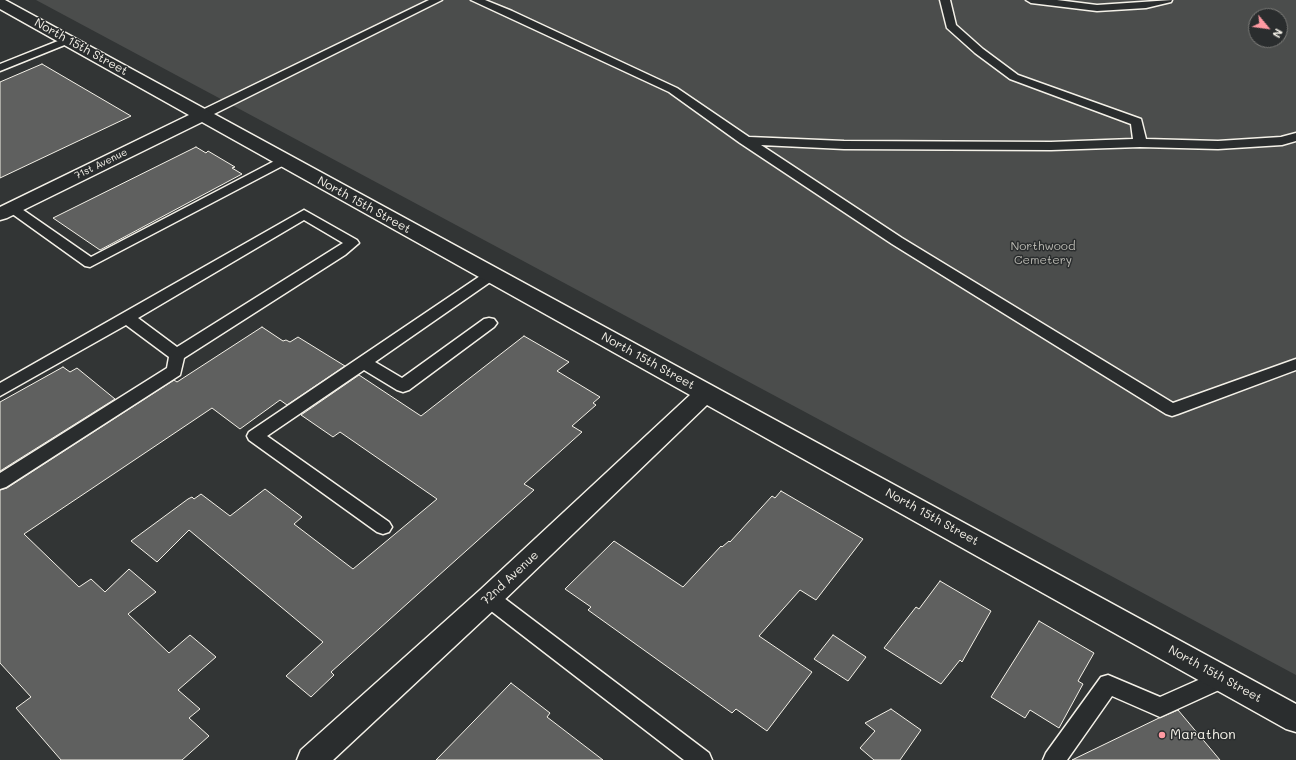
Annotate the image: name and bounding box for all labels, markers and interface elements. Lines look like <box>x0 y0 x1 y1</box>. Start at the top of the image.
north arrow <box>1248 8 1288 48</box>
street label: North 15th Street <box>32 15 130 79</box>
text: N <box>1269 26 1287 41</box>
street label: 71st Avenue <box>73 146 129 182</box>
street label: North 15th Street <box>315 173 413 237</box>
park label: Northwood Cemetery <box>1010 239 1076 267</box>
street label: North 15th Street <box>599 329 697 393</box>
street label: North 15th Street <box>883 485 981 549</box>
street label: 72nd Avenue <box>478 548 542 608</box>
street label: North 15th Street <box>1166 642 1264 706</box>
place label: Marathon <box>1170 727 1236 743</box>
marker: Marathon <box>1157 730 1167 740</box>

